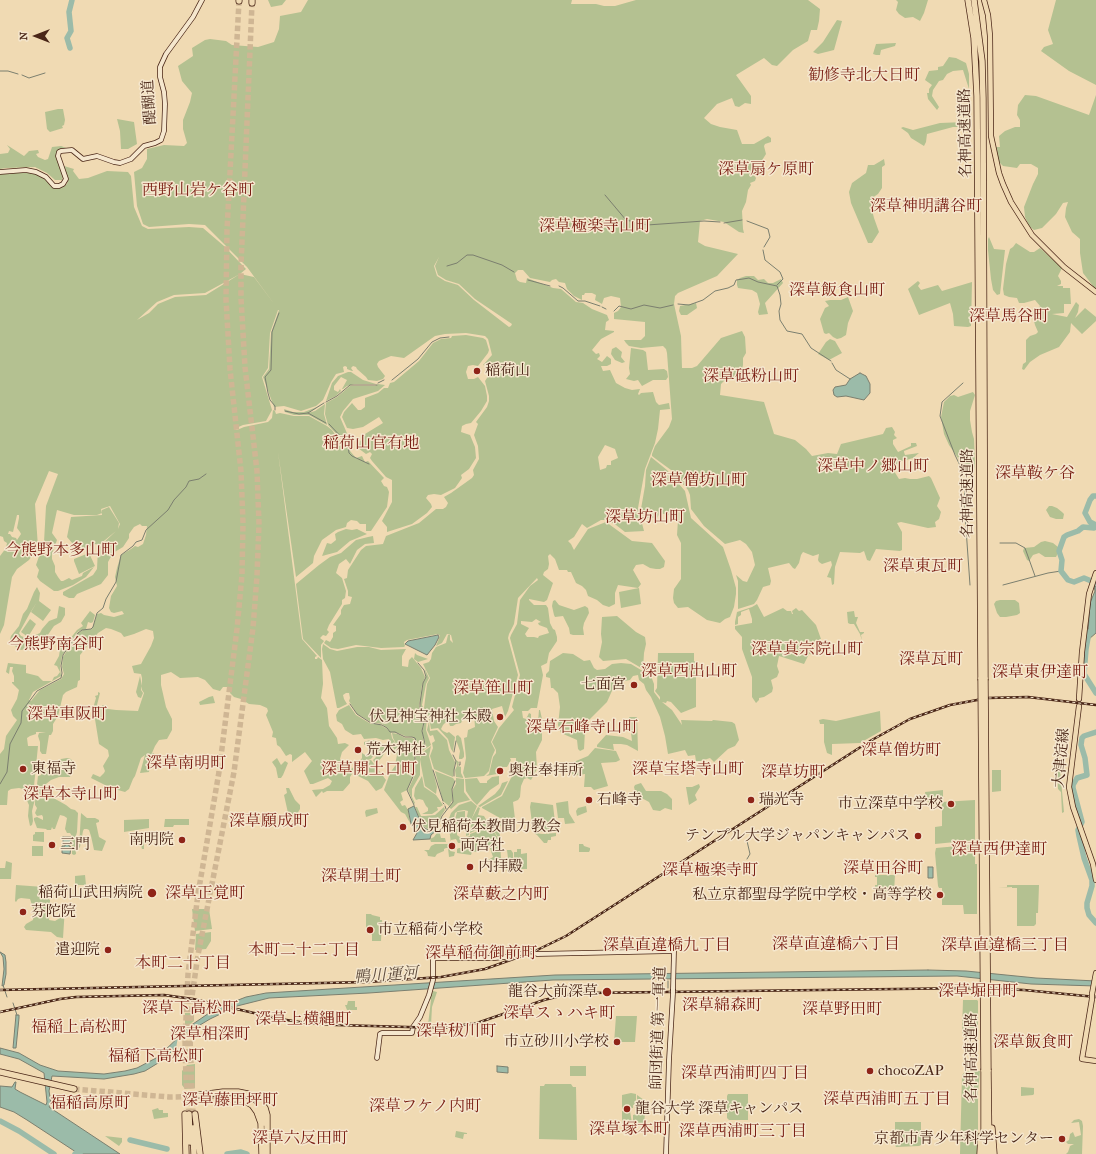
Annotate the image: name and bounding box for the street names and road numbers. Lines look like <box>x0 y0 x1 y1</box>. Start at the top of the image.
street label: 醍醐道 <box>139 79 161 125</box>
street label: 名神高速道路 <box>956 88 976 178</box>
street label: 名神高速道路 <box>959 448 977 538</box>
street label: 大津淀線 <box>1050 727 1074 789</box>
street label: 師団街道 第一軍道 <box>648 966 670 1090</box>
street label: 名神高速道路 <box>963 1012 981 1102</box>

